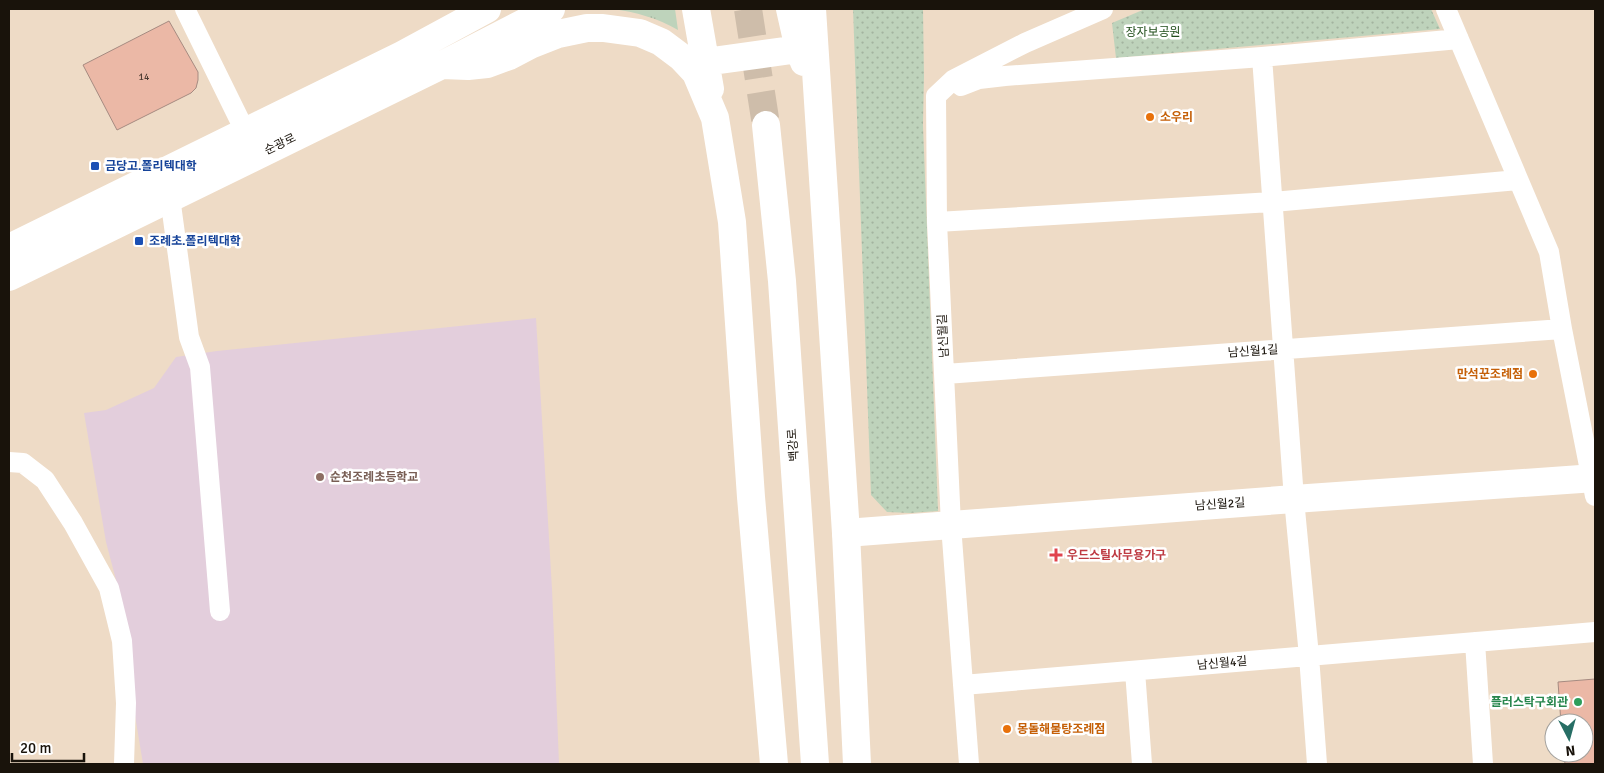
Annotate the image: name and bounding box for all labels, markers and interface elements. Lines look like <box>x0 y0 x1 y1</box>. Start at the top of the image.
park label: 장자보공원 <box>1125 25 1181 40</box>
house number: 14 <box>139 71 150 83</box>
place label: 소우리 <box>1160 110 1193 125</box>
marker: 소우리 <box>1144 111 1156 123</box>
street label: 순광로 <box>262 130 298 158</box>
place label: 금당고.폴리텍대학 <box>105 159 197 174</box>
marker: 금당고.폴리텍대학 <box>89 160 101 172</box>
place label: 조례초.폴리텍대학 <box>149 234 241 249</box>
marker: 조례초.폴리텍대학 <box>133 235 145 247</box>
street label: 남신월길 <box>935 314 952 358</box>
street label: 남신월1길 <box>1227 342 1279 361</box>
place label: 만석꾼조례점 <box>1457 367 1523 382</box>
marker: 만석꾼조례점 <box>1527 368 1539 380</box>
street label: 백강로 <box>785 428 802 462</box>
place label: 순천조례초등학교 <box>330 470 418 485</box>
marker: 순천조례초등학교 <box>314 471 326 483</box>
street label: 남신월2길 <box>1194 495 1246 514</box>
marker: 우드스틸사무용가구 <box>1049 548 1063 562</box>
place label: 우드스틸사무용가구 <box>1067 548 1166 563</box>
street label: 남신월4길 <box>1196 654 1248 673</box>
place label: 플러스탁구회관 <box>1491 695 1568 710</box>
marker: 플러스탁구회관 <box>1572 696 1584 708</box>
north arrow <box>1544 713 1594 763</box>
place label: 몽돌해물탕조례점 <box>1017 722 1105 737</box>
marker: 몽돌해물탕조례점 <box>1001 723 1013 735</box>
scale bar <box>12 730 85 762</box>
text: 20 m <box>20 739 51 757</box>
text: N <box>1565 741 1576 759</box>

